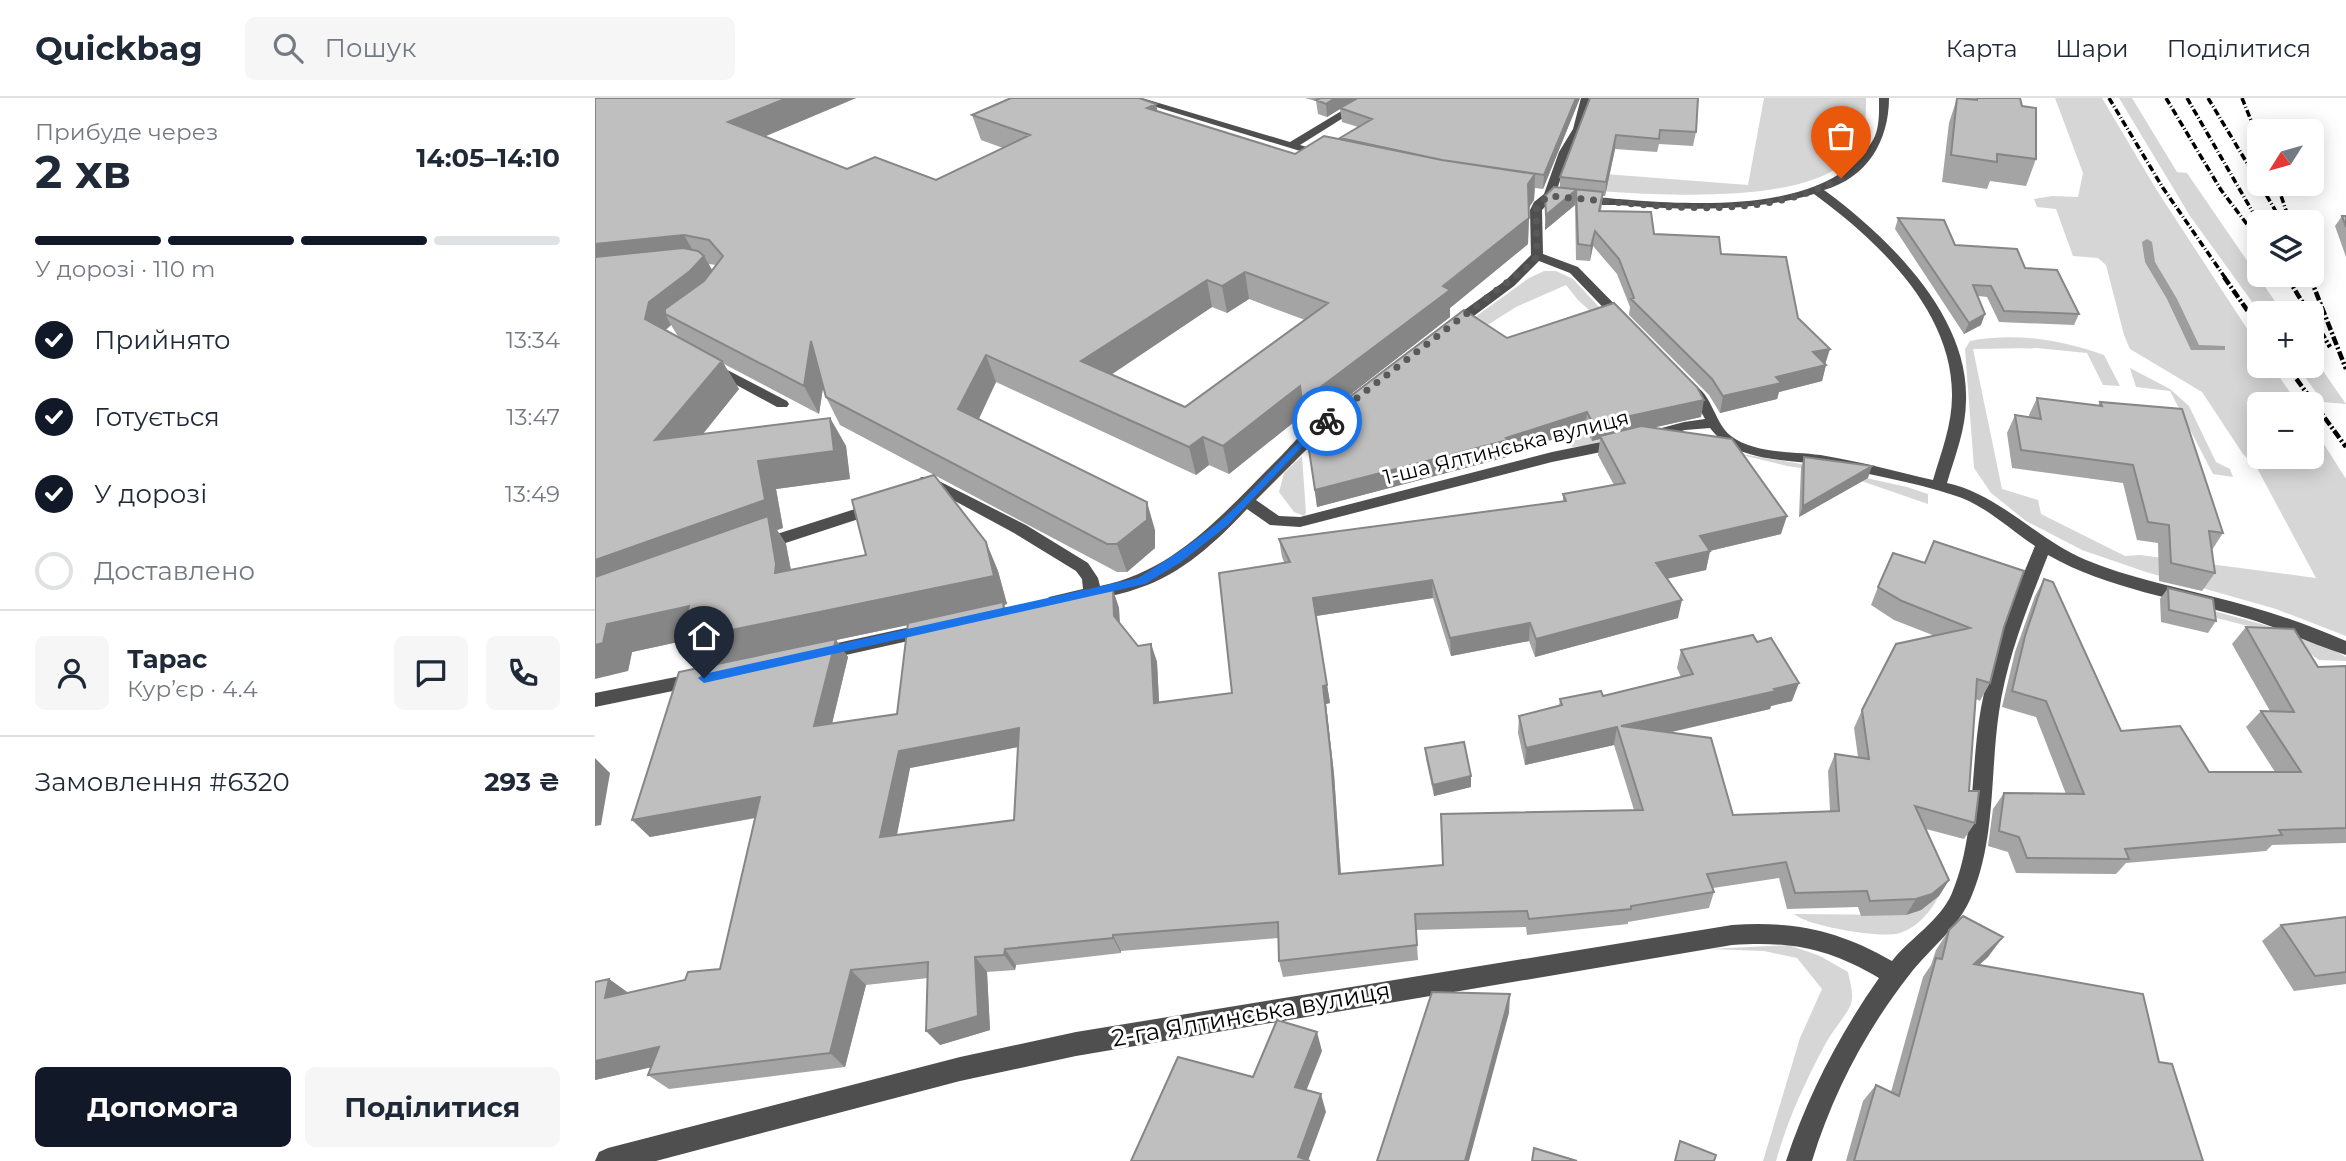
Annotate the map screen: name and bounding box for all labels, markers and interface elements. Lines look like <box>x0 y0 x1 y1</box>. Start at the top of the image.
search box <box>245 17 735 80</box>
text: Quickbag <box>35 28 203 68</box>
icon: search <box>269 29 307 67</box>
text: Пошук <box>325 32 416 64</box>
text: Карта <box>1946 34 2017 63</box>
text: Шари <box>2055 34 2129 63</box>
text: Поділитися <box>2167 34 2311 63</box>
pin <box>1811 106 1871 178</box>
icon: bag <box>1822 117 1860 155</box>
text: Прибуде через <box>35 118 218 146</box>
north arrow <box>2247 119 2324 196</box>
map controls <box>2247 119 2324 469</box>
text: 14:05–14:10 <box>416 142 560 174</box>
text: 2 хв <box>35 143 131 200</box>
button: layers <box>2247 210 2324 287</box>
text: У дорозі · 110 m <box>35 255 215 283</box>
button: + <box>2247 301 2324 378</box>
icon: check <box>35 321 73 359</box>
text: Прийнято <box>94 324 231 356</box>
text: 13:34 <box>506 326 560 354</box>
courier <box>1292 386 1362 456</box>
button: − <box>2247 392 2324 469</box>
icon: check <box>35 398 73 436</box>
text: Готується <box>94 401 220 433</box>
icon: bike <box>1308 402 1346 440</box>
text: 13:47 <box>506 403 560 431</box>
street label: 1-ша Ялтинська вулиця <box>1381 404 1631 490</box>
icon: check <box>35 475 73 513</box>
text: У дорозі <box>94 478 207 510</box>
text: 13:49 <box>505 480 560 508</box>
text: Доставлено <box>94 555 255 587</box>
pin <box>674 606 734 678</box>
icon: home <box>685 617 723 655</box>
button: person <box>35 636 109 710</box>
button: chat <box>394 636 468 710</box>
button: phone <box>486 636 560 710</box>
text: Тарас <box>127 643 207 675</box>
text: Кур’єр · 4.4 <box>127 675 258 703</box>
text: Замовлення #6320 <box>35 766 290 798</box>
text: 293 ₴ <box>484 766 560 798</box>
street label: 2-га Ялтинська вулиця <box>1110 975 1392 1053</box>
button: Допомога <box>35 1067 291 1147</box>
button: Поділитися <box>305 1067 560 1147</box>

